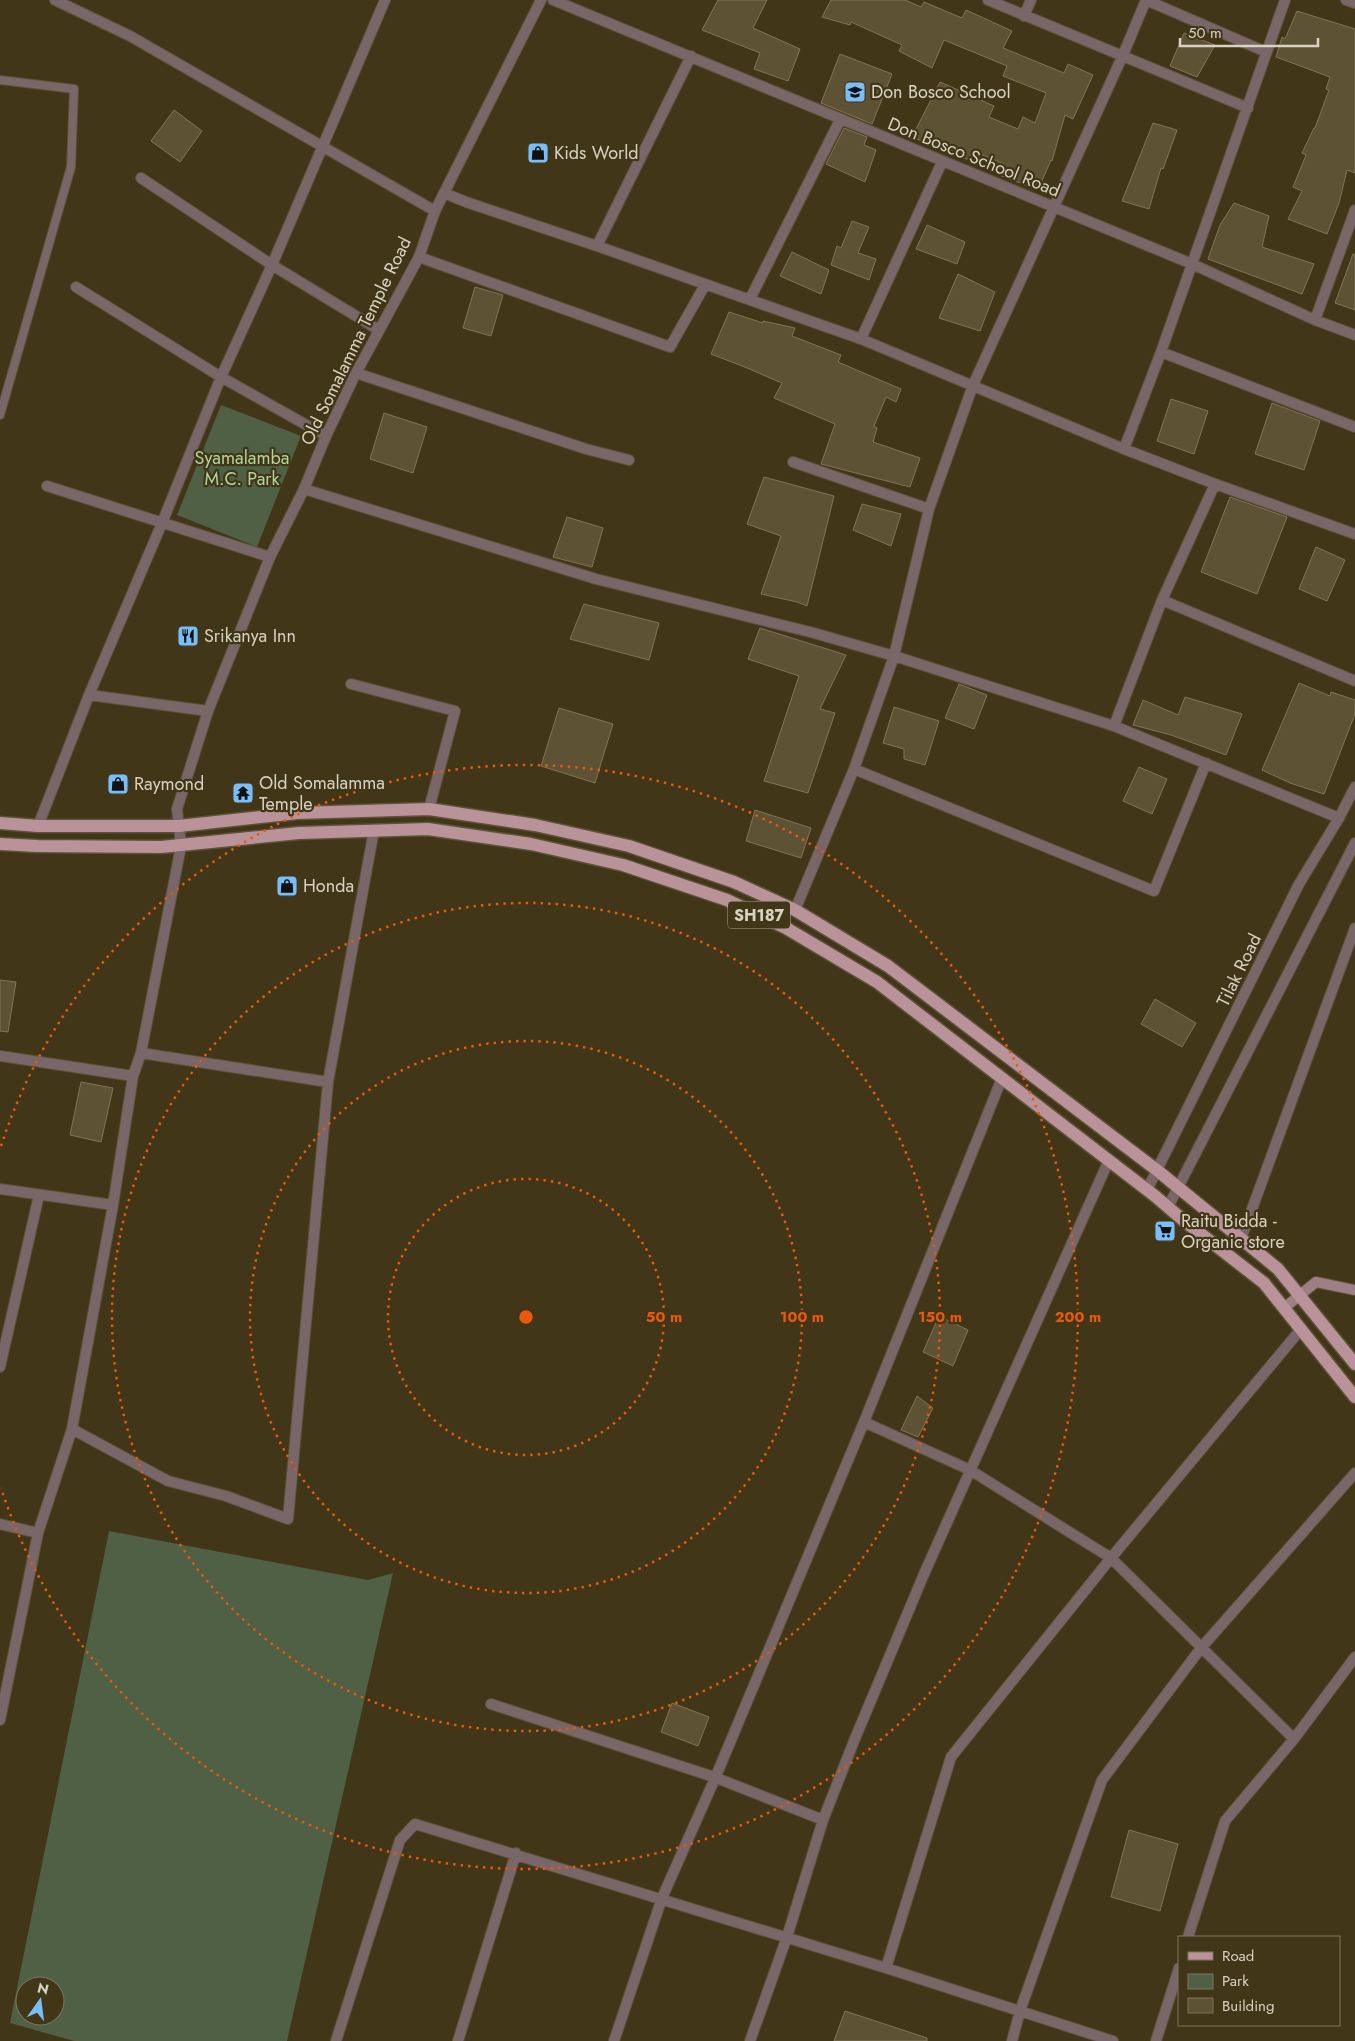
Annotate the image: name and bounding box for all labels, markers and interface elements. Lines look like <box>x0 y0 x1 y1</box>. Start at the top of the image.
scale bar <box>1180 15 1318 47</box>
text: 50 m <box>1188 22 1222 44</box>
place label: Don Bosco School <box>871 79 1011 105</box>
school or university icon: Don Bosco School <box>843 80 867 104</box>
street label: Don Bosco School Road <box>884 111 1064 203</box>
place label: Kids World <box>554 140 639 166</box>
shop icon: Kids World <box>526 141 550 165</box>
street label: Old Somalamma Temple Road <box>294 232 418 450</box>
park label: Syamalamba M.C. Park <box>195 445 289 492</box>
place label: Srikanya Inn <box>204 623 296 649</box>
restaurant icon: Srikanya Inn <box>176 624 200 648</box>
place label: Old Somalamma Temple <box>259 770 385 817</box>
place label: Raymond <box>134 771 204 797</box>
shop icon: Raymond <box>106 772 130 796</box>
temple icon: Old Somalamma Temple <box>231 781 255 805</box>
place label: Honda <box>303 873 354 899</box>
shop icon: Honda <box>275 874 299 898</box>
road number: SH187 <box>728 902 790 928</box>
street label: Tilak Road <box>1210 929 1268 1011</box>
place label: Raitu Bidda - Organic store <box>1181 1208 1285 1255</box>
supermarket icon: Raitu Bidda - Organic store <box>1153 1219 1177 1243</box>
text: 50 m <box>646 1306 682 1328</box>
text: 100 m <box>780 1306 824 1328</box>
text: 150 m <box>918 1306 962 1328</box>
text: 200 m <box>1055 1306 1101 1328</box>
centre of rings <box>517 1308 535 1326</box>
legend <box>1178 1936 1340 2026</box>
text: Road <box>1222 1945 1254 1967</box>
text: Park <box>1222 1970 1249 1992</box>
north arrow <box>15 1976 65 2026</box>
text: N <box>35 1977 51 1999</box>
text: Building <box>1222 1995 1274 2017</box>

